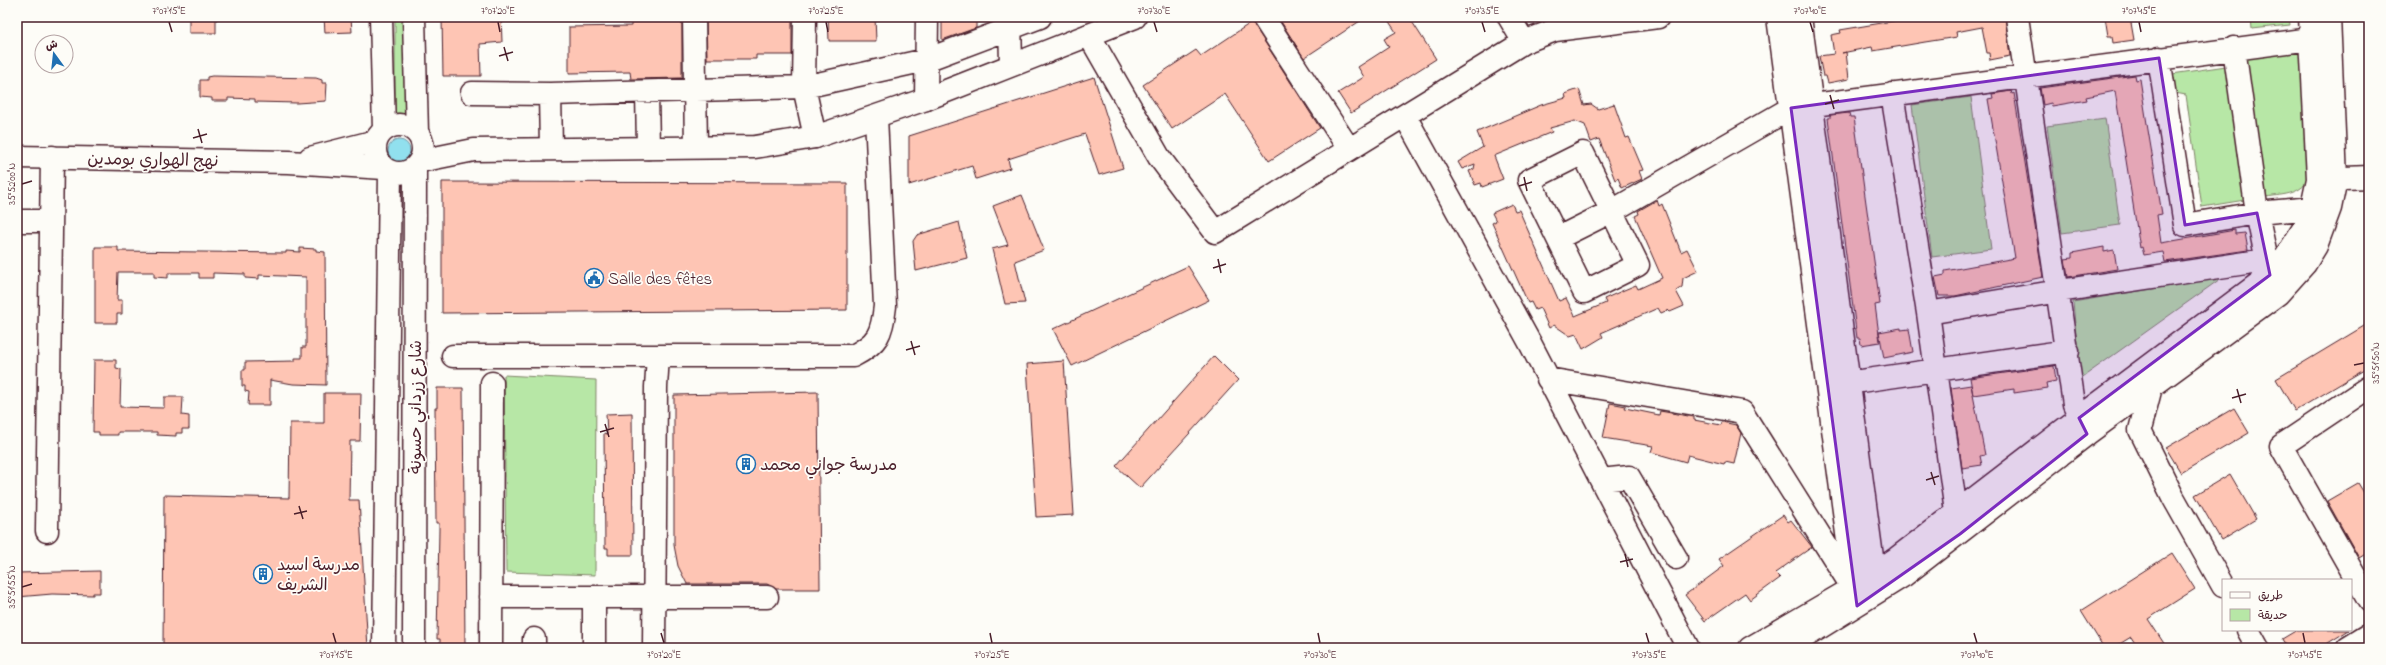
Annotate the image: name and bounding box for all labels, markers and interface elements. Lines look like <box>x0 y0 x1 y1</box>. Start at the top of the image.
text: 7°07'15"E <box>152 4 186 19</box>
text: 7°07'20"E <box>481 4 515 19</box>
text: 7°07'25"E <box>808 4 844 19</box>
text: 7°07'30"E <box>1137 4 1171 19</box>
text: 7°07'35"E <box>1465 4 1499 19</box>
text: 7°07'40"E <box>1793 4 1827 19</box>
text: 7°07'45"E <box>2122 4 2156 19</box>
north arrow <box>34 34 74 74</box>
text: ش <box>44 36 60 55</box>
street label: نهج الهواري بومدين <box>87 147 219 174</box>
text: 35°52'00"N <box>5 163 20 205</box>
public building icon: Salle des fêtes <box>583 267 605 289</box>
place label: Salle des fêtes <box>608 267 712 292</box>
street label: شارع زرداني حسونة <box>404 340 430 474</box>
text: 35°51'50"N <box>2369 342 2384 384</box>
building icon: مدرسة جواني محمد <box>735 453 757 475</box>
place label: مدرسة جواني محمد <box>760 453 897 479</box>
place label: مدرسة اسيد الشريف <box>277 553 360 598</box>
building icon: مدرسة اسيد الشريف <box>252 563 274 585</box>
text: 35°51'55"N <box>5 565 20 609</box>
legend <box>2222 579 2352 631</box>
text: طريق <box>2258 587 2283 605</box>
text: حديقة <box>2258 607 2287 625</box>
text: 7°07'15"E <box>319 648 353 663</box>
text: 7°07'20"E <box>647 648 681 663</box>
text: 7°07'25"E <box>974 648 1010 663</box>
text: 7°07'30"E <box>1303 648 1337 663</box>
text: 7°07'35"E <box>1632 648 1666 663</box>
text: 7°07'40"E <box>1960 648 1994 663</box>
text: 7°07'45"E <box>2288 648 2322 663</box>

